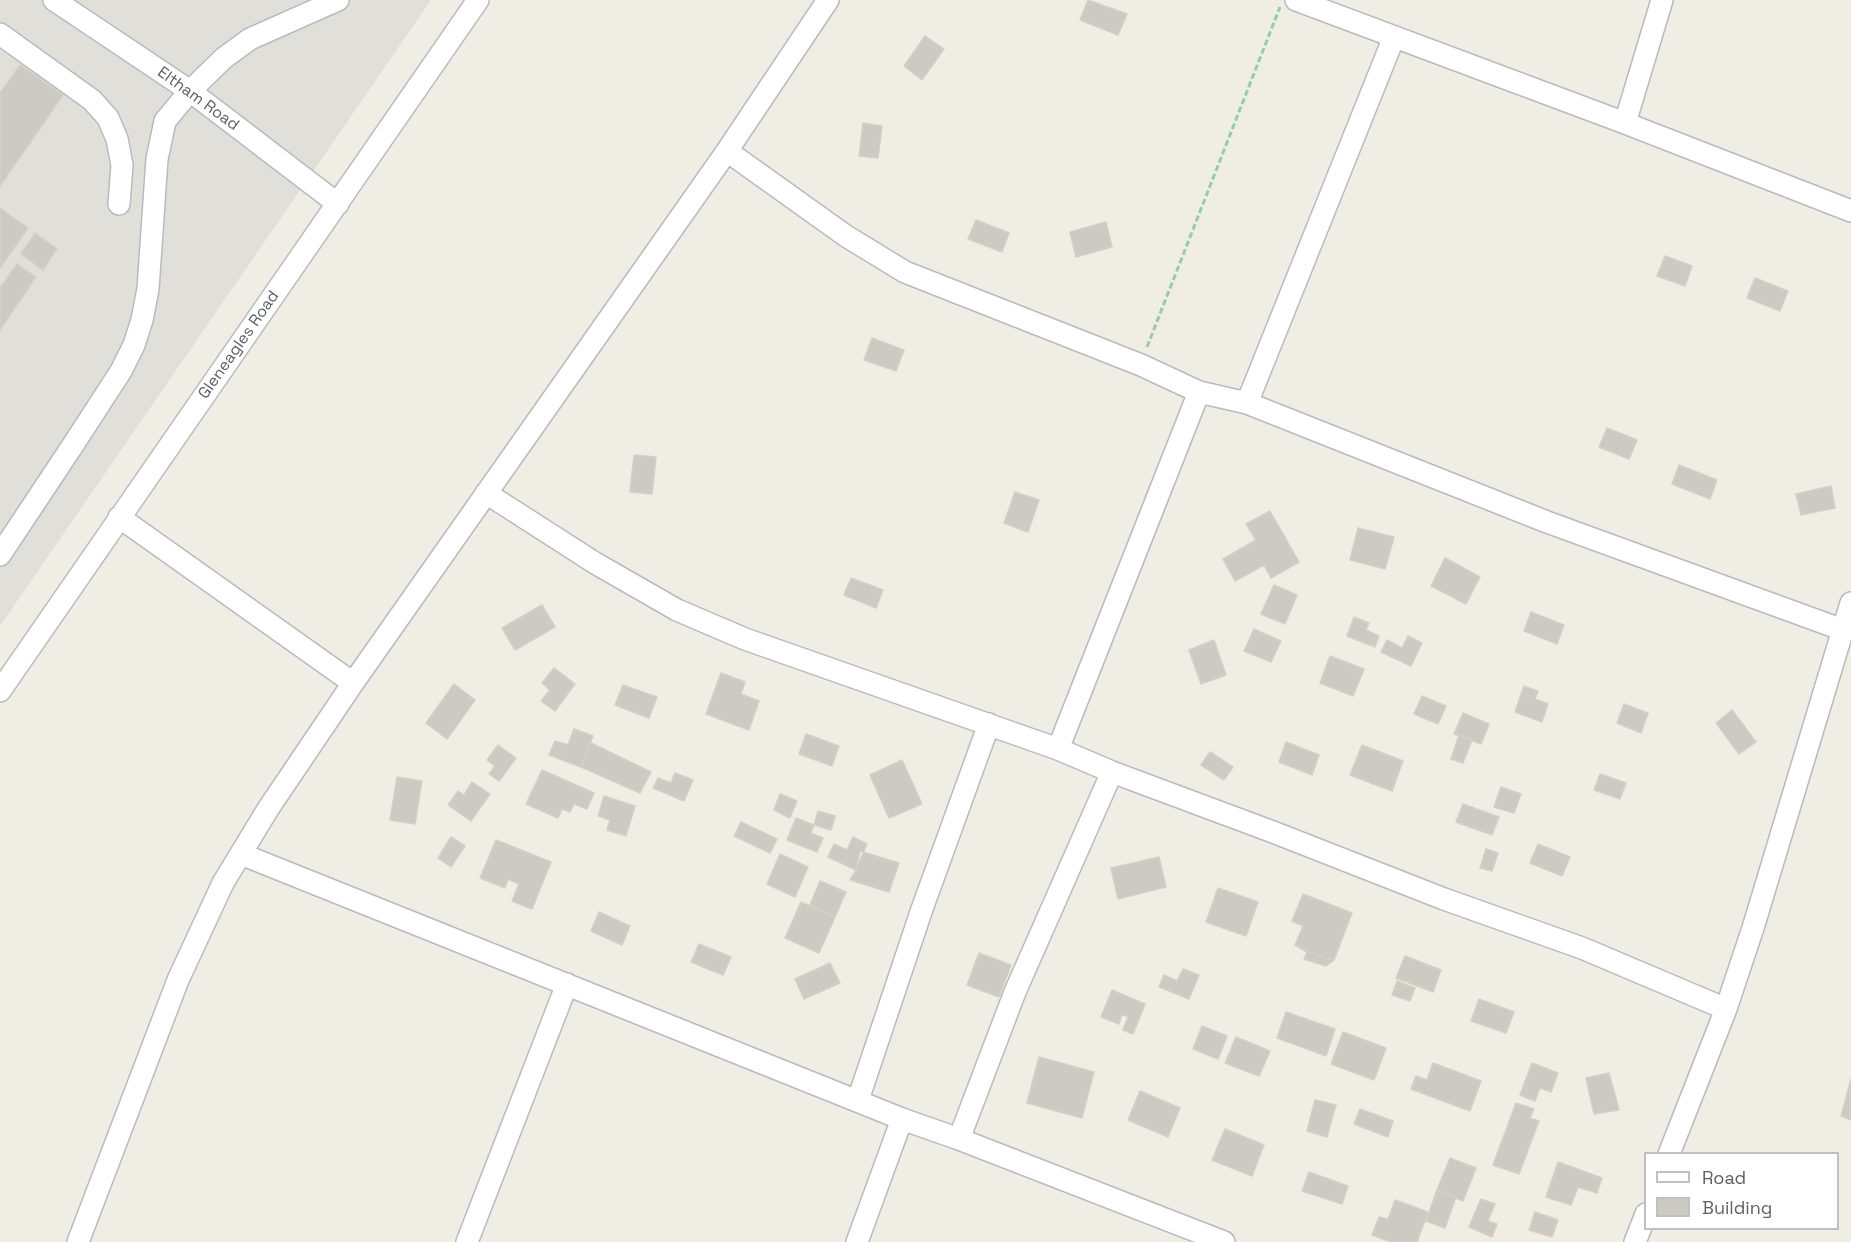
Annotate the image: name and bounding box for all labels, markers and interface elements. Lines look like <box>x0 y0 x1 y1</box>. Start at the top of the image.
street label: Eltham Road <box>153 63 243 135</box>
street label: Gleneagles Road <box>195 287 283 403</box>
legend <box>1644 1152 1839 1230</box>
text: Road <box>1702 1166 1746 1189</box>
text: Building <box>1702 1196 1772 1219</box>

